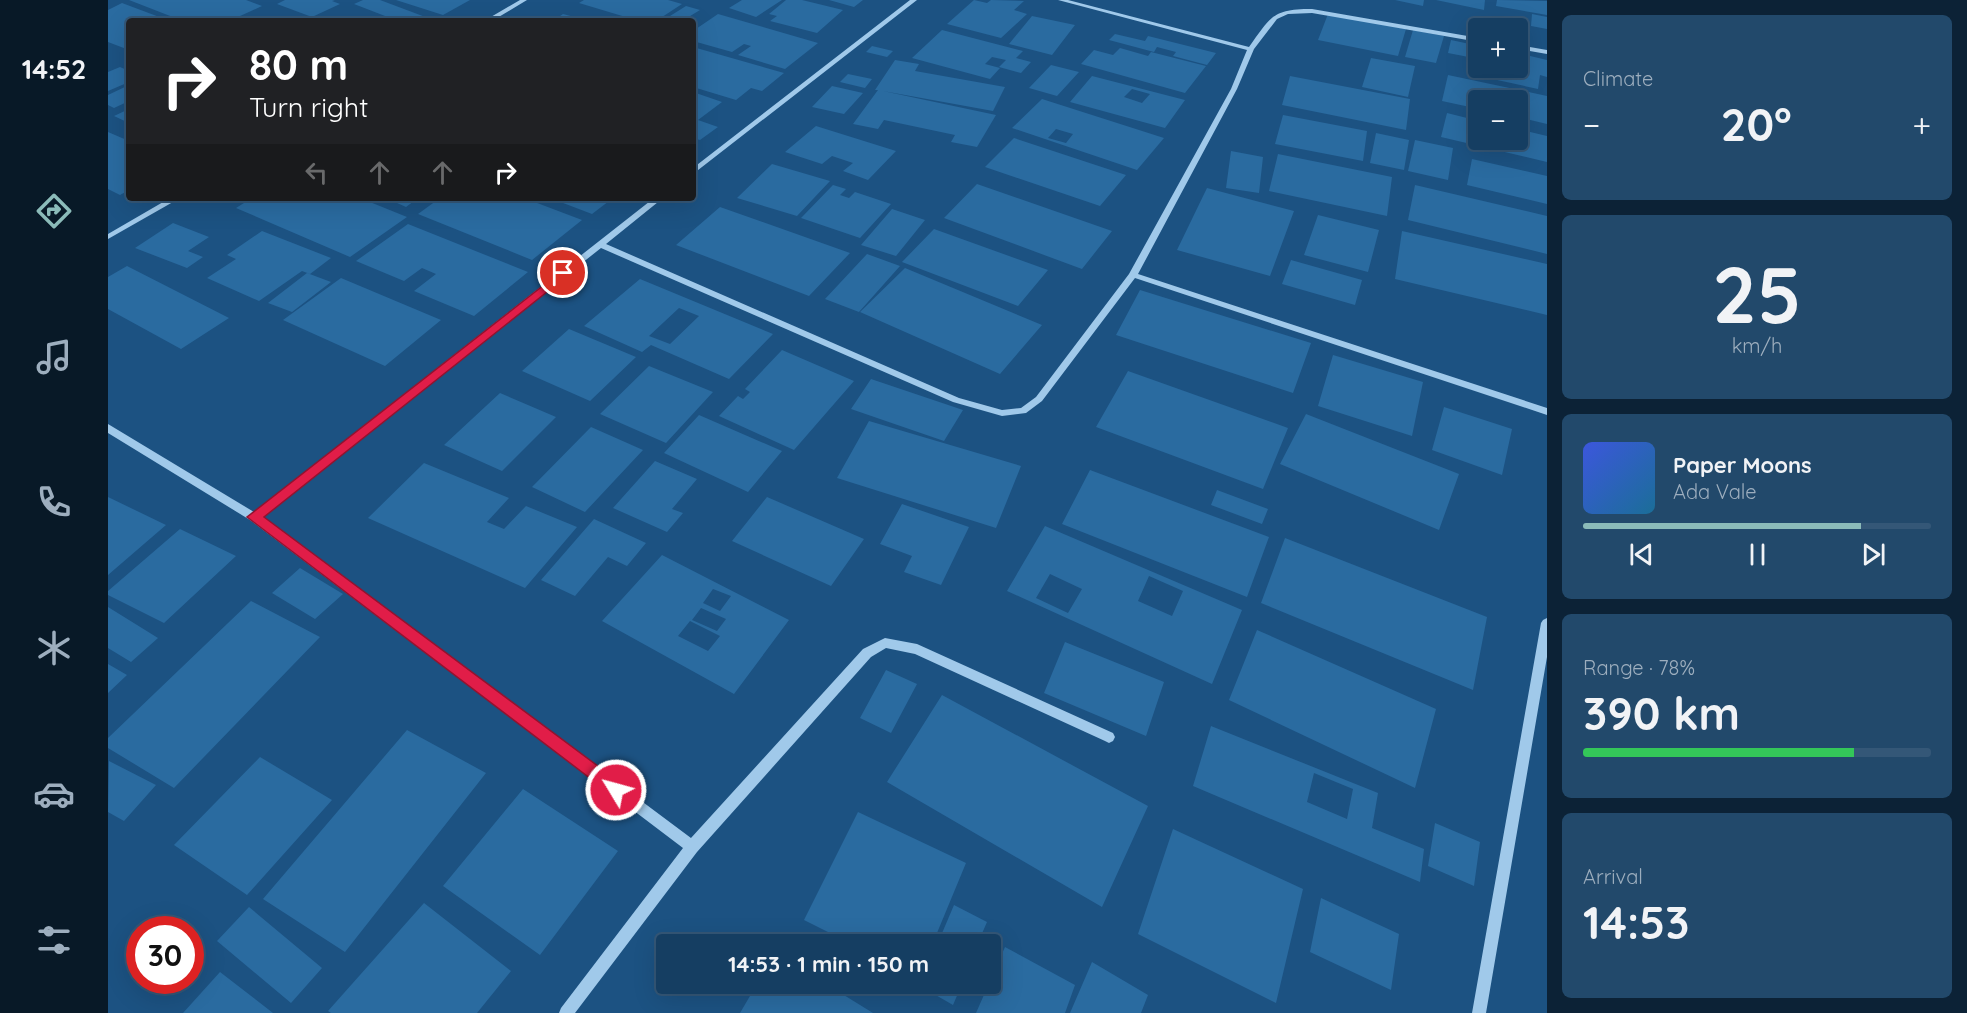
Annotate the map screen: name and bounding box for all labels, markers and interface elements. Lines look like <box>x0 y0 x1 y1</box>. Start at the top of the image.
map controls <box>1468 18 1528 150</box>
button: + <box>1468 18 1528 78</box>
text: 80 m <box>249 38 348 91</box>
icon: right <box>150 42 228 120</box>
text: 14:52 <box>22 52 86 86</box>
text: Climate <box>1583 66 1653 91</box>
text: Turn right <box>249 90 368 124</box>
button: − <box>1468 90 1528 150</box>
text: 20° <box>1721 96 1792 152</box>
text: − <box>1583 104 1600 145</box>
text: + <box>1912 104 1931 145</box>
icon: left <box>300 156 333 189</box>
icon: ahead <box>363 156 396 189</box>
icon: ahead <box>426 156 459 189</box>
icon: right <box>489 156 522 189</box>
icon: directions <box>33 190 75 232</box>
text: 25 <box>1712 245 1802 343</box>
pin <box>537 247 588 298</box>
icon: arrive <box>546 256 579 289</box>
text: km/h <box>1732 333 1782 358</box>
icon: music <box>33 336 75 378</box>
text: Paper Moons <box>1673 451 1812 479</box>
text: Ada Vale <box>1673 479 1757 504</box>
icon: phone <box>33 481 75 523</box>
icon: previous <box>1625 538 1658 571</box>
icon: pause <box>1741 538 1774 571</box>
icon: next <box>1857 538 1890 571</box>
icon: climate <box>33 627 75 669</box>
text: Range · 78% <box>1583 655 1695 680</box>
text: 390 km <box>1583 685 1740 741</box>
position arrow <box>584 758 648 822</box>
icon: car <box>33 773 75 815</box>
text: Arrival <box>1583 864 1643 889</box>
text: 14:53 <box>1583 894 1689 950</box>
speed limit sign: 30 <box>126 916 204 994</box>
icon: filters <box>33 919 75 961</box>
text: 14:53 · 1 min · 150 m <box>728 950 929 978</box>

